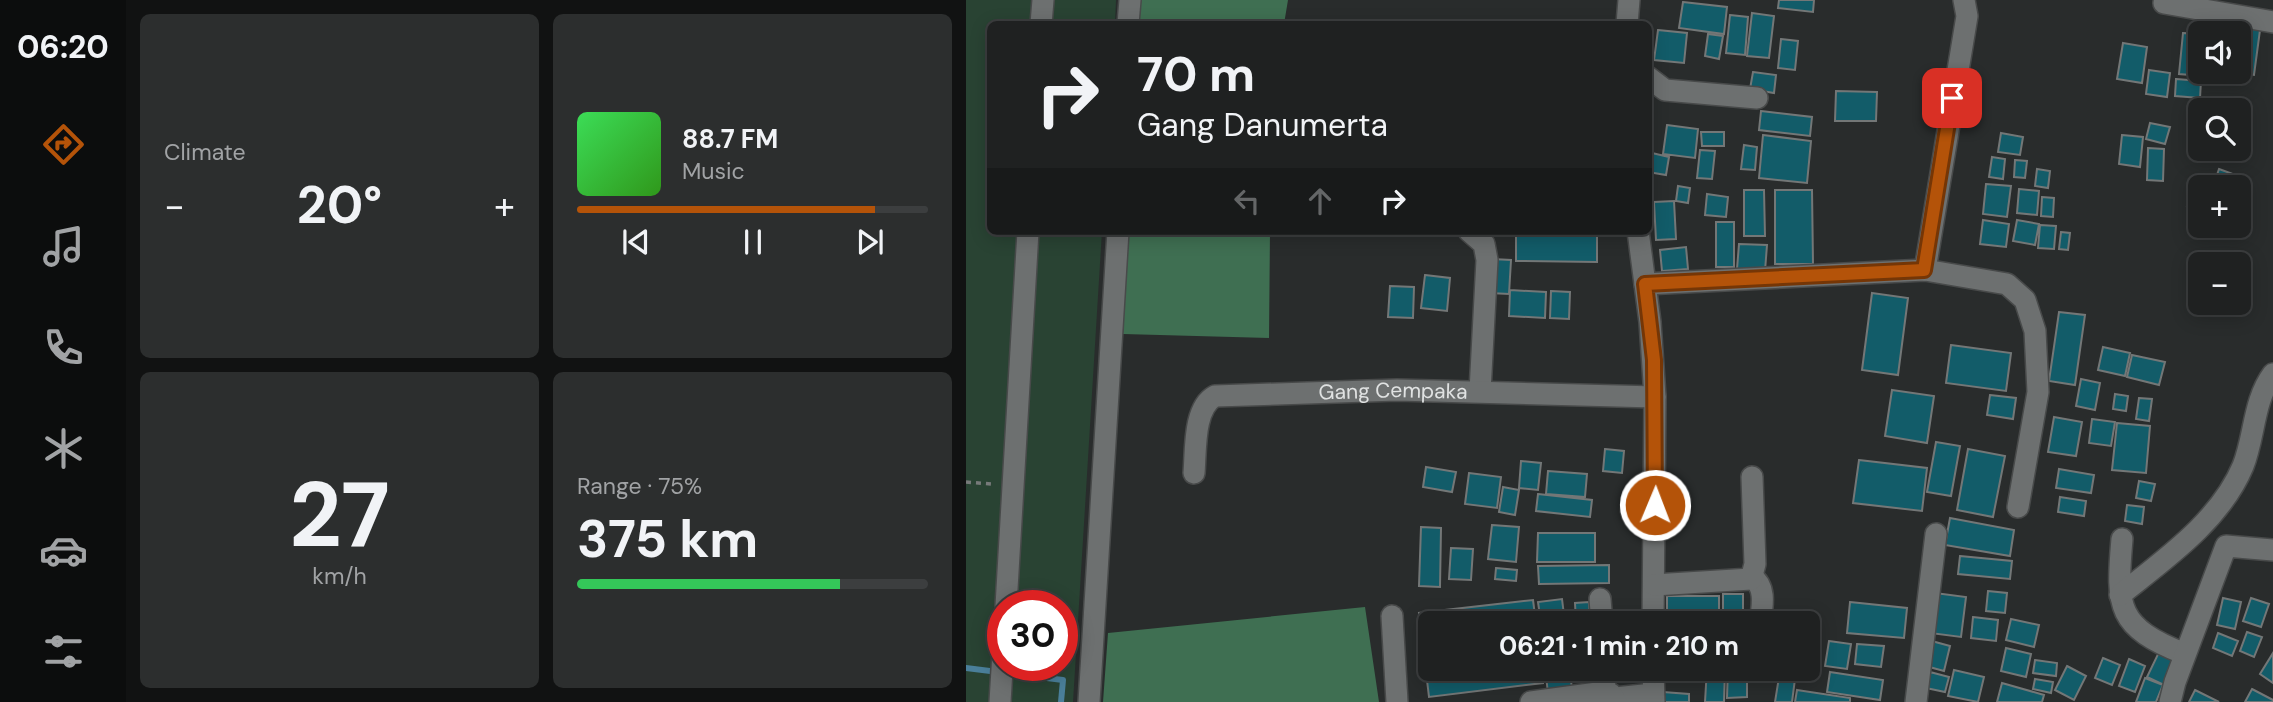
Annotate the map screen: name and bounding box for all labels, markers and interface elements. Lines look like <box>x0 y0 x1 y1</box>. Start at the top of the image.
map controls <box>2188 21 2251 315</box>
button: sound <box>2188 21 2251 84</box>
text: 06:20 <box>17 26 109 68</box>
text: 70 m <box>1137 42 1255 106</box>
icon: right <box>1022 49 1113 140</box>
pin <box>1922 68 1982 128</box>
icon: arrive <box>1933 79 1971 117</box>
button: search <box>2188 98 2251 161</box>
text: Gang Danumerta <box>1137 104 1388 146</box>
icon: directions <box>39 120 88 169</box>
text: 88.7 FM <box>682 122 778 156</box>
text: Climate <box>164 137 246 167</box>
text: Music <box>682 156 745 186</box>
text: 20° <box>297 171 382 239</box>
button: + <box>2188 175 2251 238</box>
text: − <box>164 181 185 231</box>
text: + <box>494 181 515 231</box>
icon: left <box>1228 182 1266 220</box>
icon: ahead <box>1301 182 1339 220</box>
icon: right <box>1374 182 1412 220</box>
icon: music <box>39 222 88 271</box>
icon: previous <box>617 223 655 261</box>
icon: pause <box>734 223 772 261</box>
icon: next <box>851 223 889 261</box>
button: − <box>2188 252 2251 315</box>
icon: phone <box>39 323 88 372</box>
street label: Gang Cempaka <box>1318 376 1468 407</box>
icon: climate <box>39 424 88 473</box>
text: 27 <box>289 456 390 574</box>
position arrow <box>1618 468 1692 542</box>
text: Range · 75% <box>577 471 702 501</box>
text: 375 km <box>577 505 758 573</box>
icon: car <box>39 526 88 575</box>
text: km/h <box>312 561 367 591</box>
speed limit sign: 30 <box>987 590 1078 681</box>
icon: filters <box>39 627 88 676</box>
text: 06:21 · 1 min · 210 m <box>1499 629 1739 663</box>

